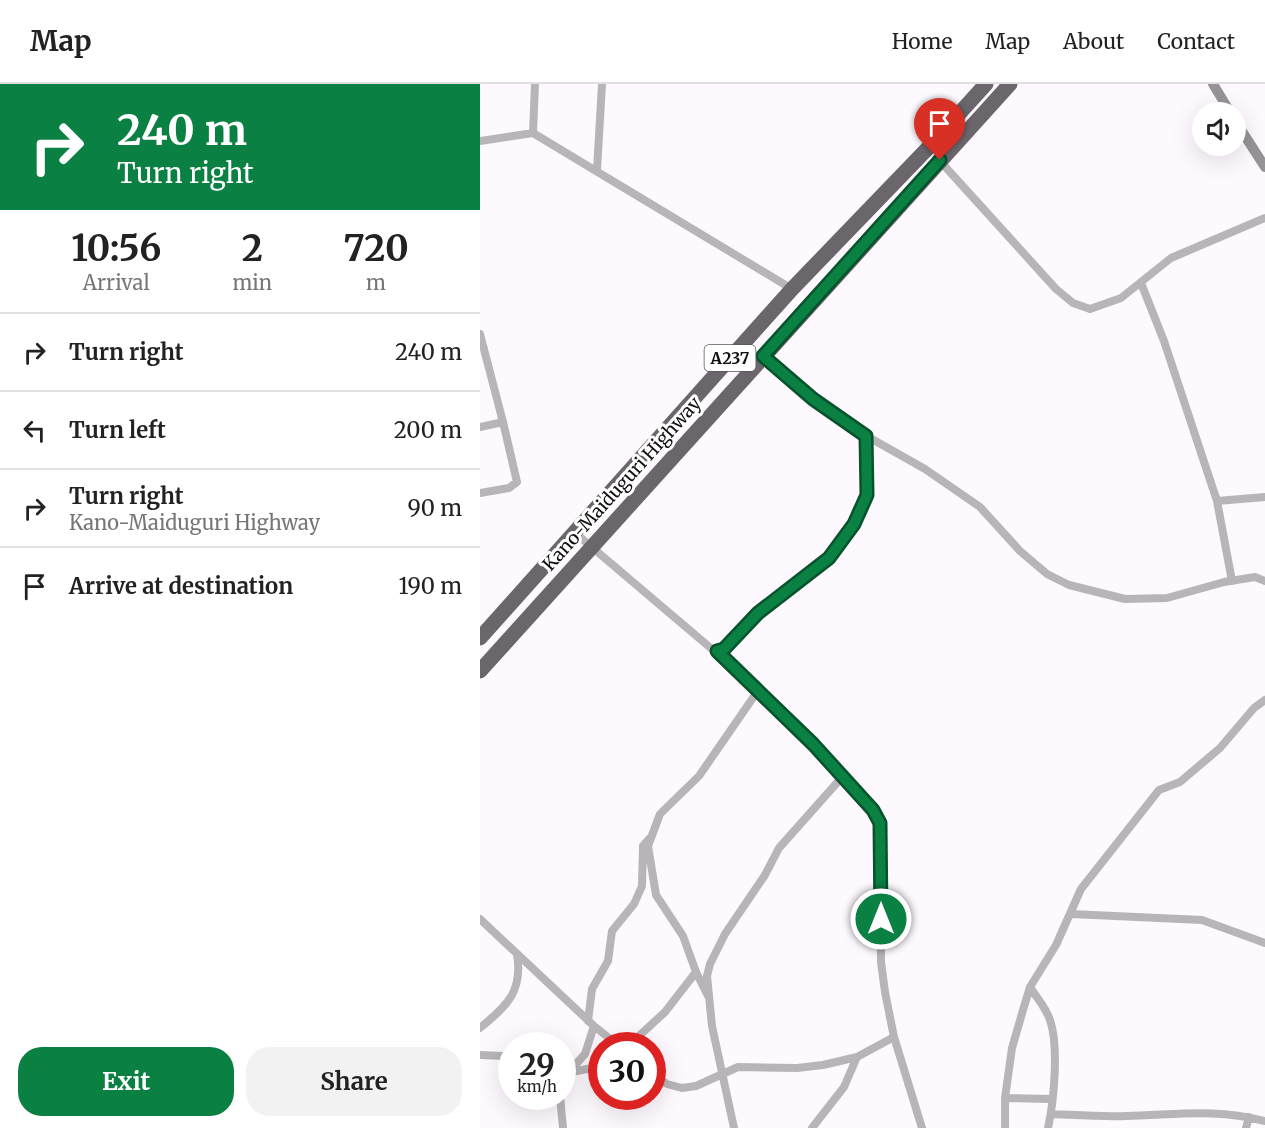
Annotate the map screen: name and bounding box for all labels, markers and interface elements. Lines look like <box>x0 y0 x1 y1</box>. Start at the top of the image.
text: Map <box>30 23 92 59</box>
text: Home <box>892 28 952 55</box>
text: Map <box>985 28 1030 55</box>
text: About <box>1063 28 1124 55</box>
text: Contact <box>1157 28 1235 55</box>
pin <box>914 98 965 160</box>
map controls <box>1192 102 1246 156</box>
button: sound <box>1192 102 1246 156</box>
text: 240 m <box>117 104 247 156</box>
icon: arrive <box>923 107 956 140</box>
icon: right <box>18 108 96 186</box>
text: Turn right <box>117 156 254 190</box>
text: 10:56 <box>71 226 161 271</box>
text: 2 <box>242 226 263 271</box>
text: 720 <box>343 226 409 271</box>
text: Arrival <box>83 270 150 295</box>
text: min <box>232 270 272 295</box>
text: m <box>366 270 386 295</box>
icon: right <box>18 336 51 369</box>
text: Turn right <box>69 338 183 366</box>
text: 240 m <box>395 338 462 366</box>
road number: A237 <box>704 345 756 371</box>
street label: Kano-Maiduguri Highway <box>537 392 706 575</box>
icon: left <box>18 414 51 447</box>
text: Turn left <box>69 416 166 444</box>
text: 200 m <box>394 416 462 444</box>
text: Turn right <box>69 482 183 510</box>
icon: right <box>18 492 51 525</box>
text: 90 m <box>407 494 462 522</box>
text: Kano-Maiduguri Highway <box>69 510 320 535</box>
icon: arrive <box>18 570 51 603</box>
text: Arrive at destination <box>69 572 293 600</box>
text: 190 m <box>399 572 462 600</box>
position arrow <box>849 887 913 951</box>
speed limit sign: 30 <box>588 1032 666 1110</box>
text: 29 <box>519 1045 555 1083</box>
button: Exit <box>18 1047 234 1116</box>
button: Share <box>246 1047 462 1116</box>
text: km/h <box>517 1077 557 1096</box>

